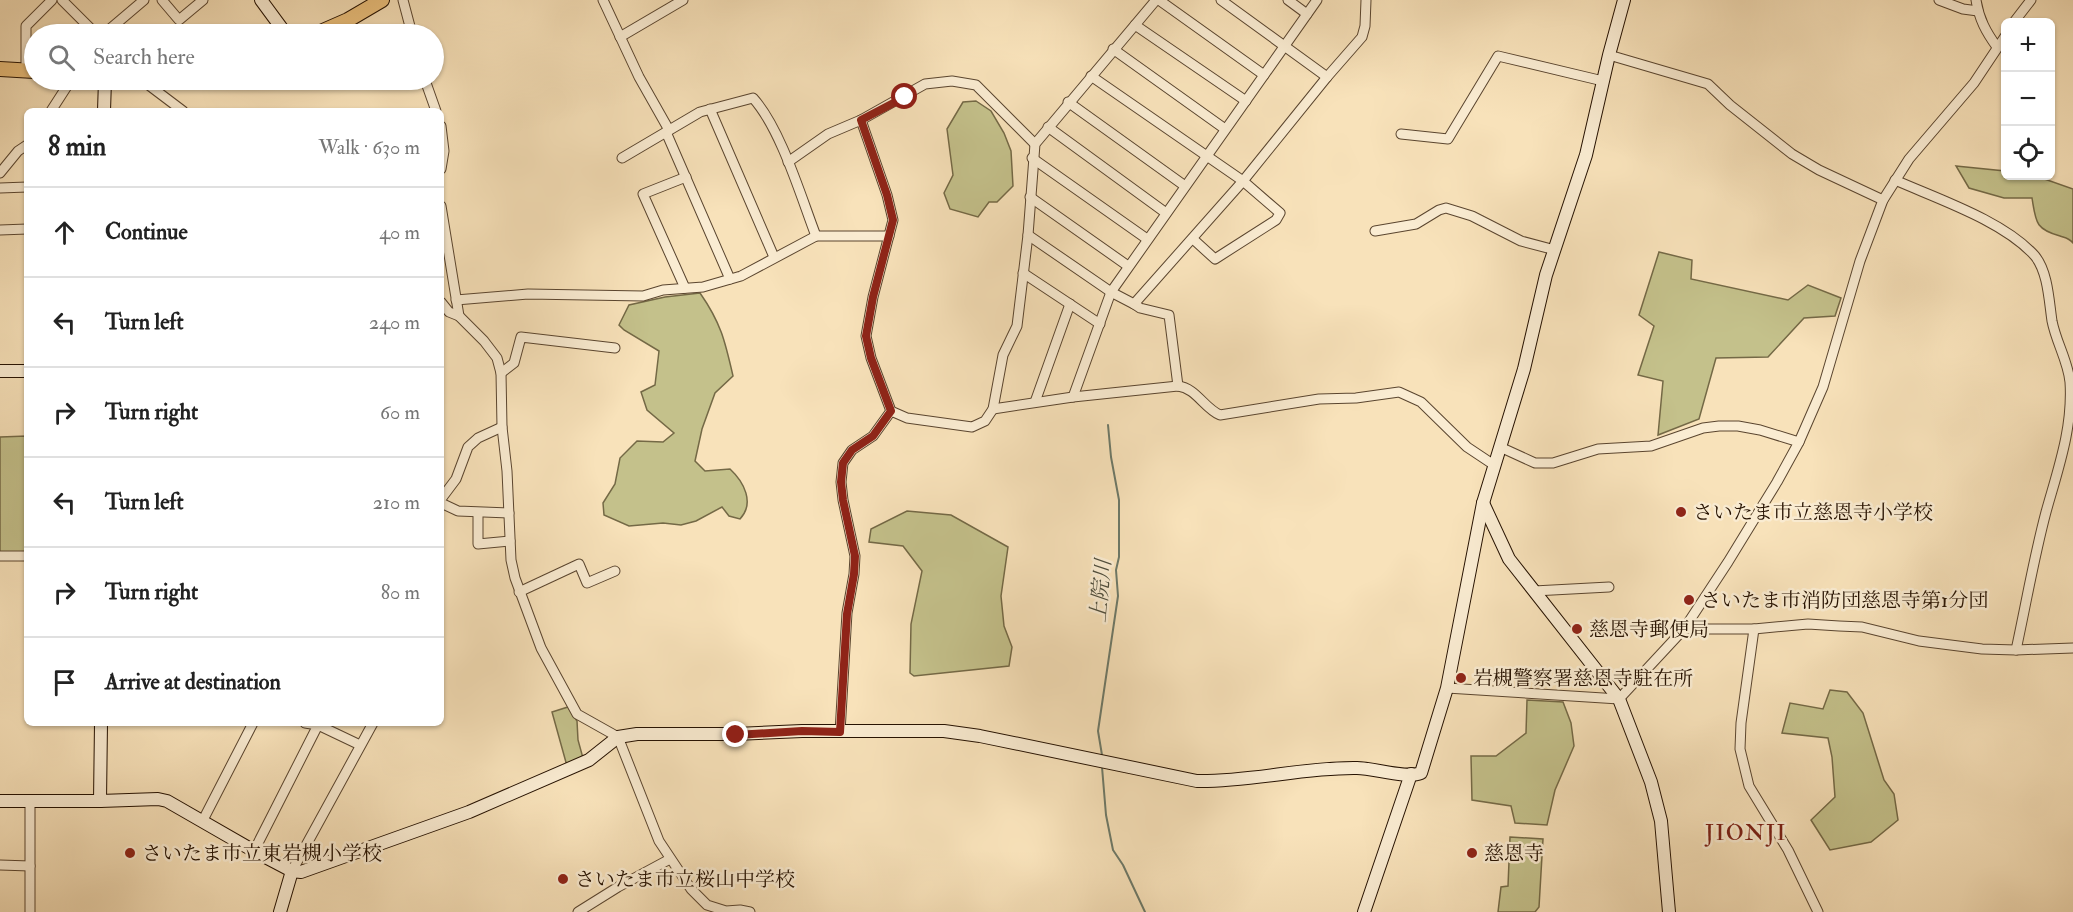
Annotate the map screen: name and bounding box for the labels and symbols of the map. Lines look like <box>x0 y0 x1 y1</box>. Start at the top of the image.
route start <box>891 83 917 109</box>
place label: さいたま市立慈恩寺小学校 <box>1693 500 1933 525</box>
marker: さいたま市立慈恩寺小学校 <box>1674 505 1688 519</box>
water label: 上院川 <box>1085 556 1117 624</box>
place label: さいたま市消防団慈恩寺第1分団 <box>1701 588 1988 613</box>
marker: さいたま市消防団慈恩寺第1分団 <box>1682 593 1696 607</box>
place label: 慈恩寺郵便局 <box>1589 617 1709 642</box>
marker: 慈恩寺郵便局 <box>1570 622 1584 636</box>
place label: 岩槻警察署慈恩寺駐在所 <box>1473 666 1693 691</box>
marker: 岩槻警察署慈恩寺駐在所 <box>1454 671 1468 685</box>
route end <box>722 721 748 747</box>
district label: JIONJI <box>1704 819 1787 847</box>
place label: さいたま市立東岩槻小学校 <box>142 841 382 866</box>
place label: 慈恩寺 <box>1484 841 1544 866</box>
marker: さいたま市立東岩槻小学校 <box>123 846 137 860</box>
marker: 慈恩寺 <box>1465 846 1479 860</box>
place label: さいたま市立桜山中学校 <box>575 867 795 892</box>
marker: さいたま市立桜山中学校 <box>556 872 570 886</box>

